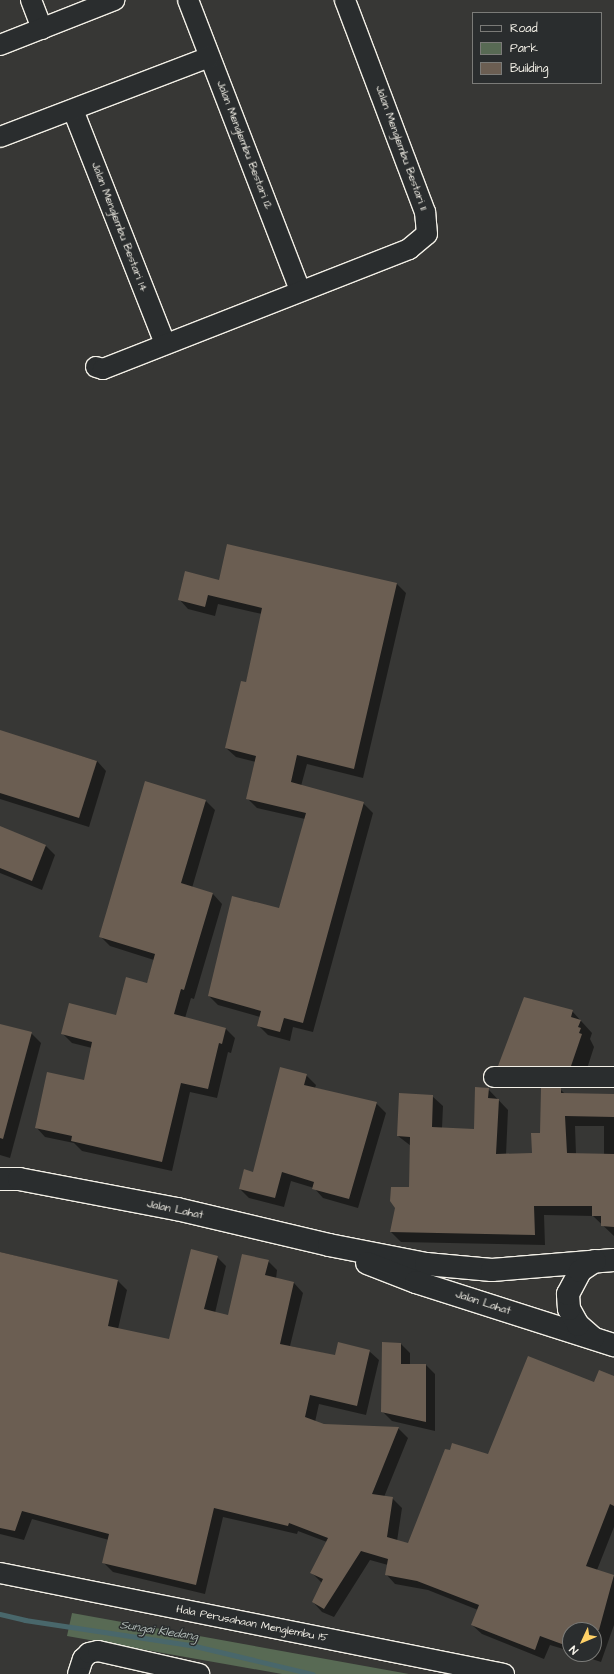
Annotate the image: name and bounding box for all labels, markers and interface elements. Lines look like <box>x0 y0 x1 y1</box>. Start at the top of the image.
legend <box>472 12 602 84</box>
text: Road <box>510 20 538 37</box>
text: Park <box>510 40 538 57</box>
text: Building <box>510 60 548 77</box>
street label: Jalan Menglembu Bestari 12 <box>213 79 275 211</box>
street label: Jalan Menglembu Bestari 11 <box>372 84 430 212</box>
street label: Jalan Menglembu Bestari 14 <box>88 160 150 294</box>
street label: Jalan Lahat <box>146 1198 204 1222</box>
street label: Jalan Lahat <box>454 1288 512 1318</box>
street label: Hala Perusahaan Menglembu 15 <box>175 1603 329 1645</box>
water label: Sungai Kledang <box>119 1618 199 1644</box>
north arrow <box>562 1622 602 1662</box>
text: N <box>566 1642 582 1658</box>

